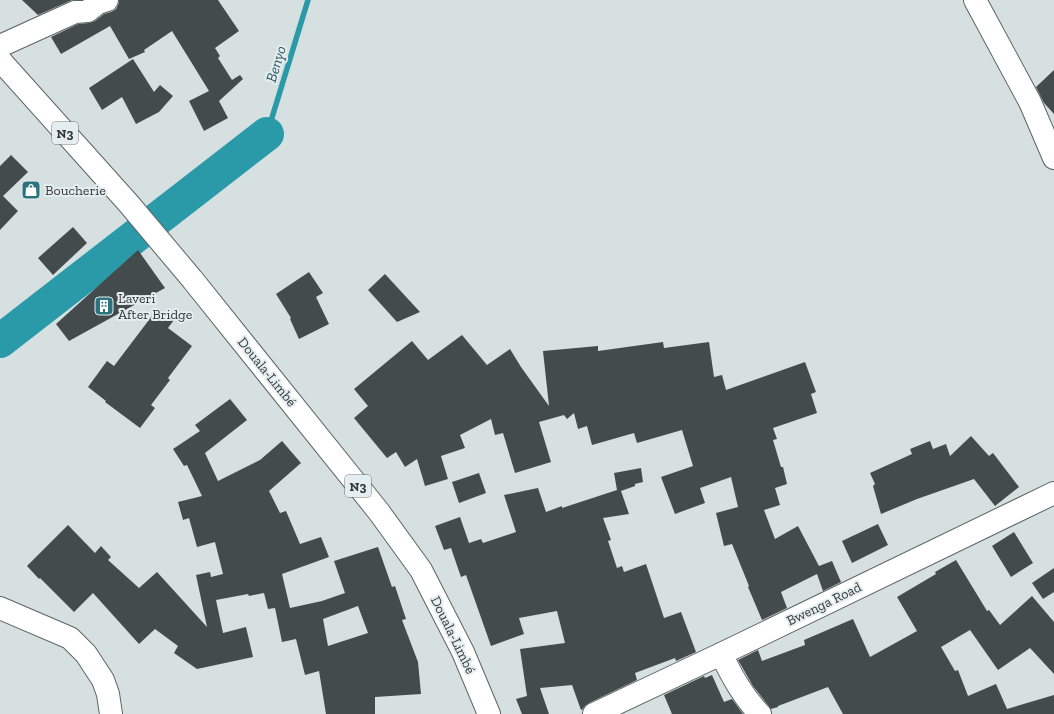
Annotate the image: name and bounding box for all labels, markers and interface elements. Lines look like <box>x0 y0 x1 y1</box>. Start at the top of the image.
water label: Benyo <box>262 44 290 84</box>
road number: N3 <box>52 122 78 144</box>
shop icon: Boucherie <box>20 179 42 201</box>
place label: Boucherie <box>45 182 106 199</box>
place label: Laveri After Bridge <box>118 290 193 323</box>
building icon: Laveri After Bridge <box>93 295 115 317</box>
street label: Douala-Limbé <box>234 334 300 410</box>
road number: N3 <box>345 475 371 497</box>
street label: Bwenga Road <box>784 578 865 629</box>
street label: Douala-Limbé <box>427 593 479 677</box>

